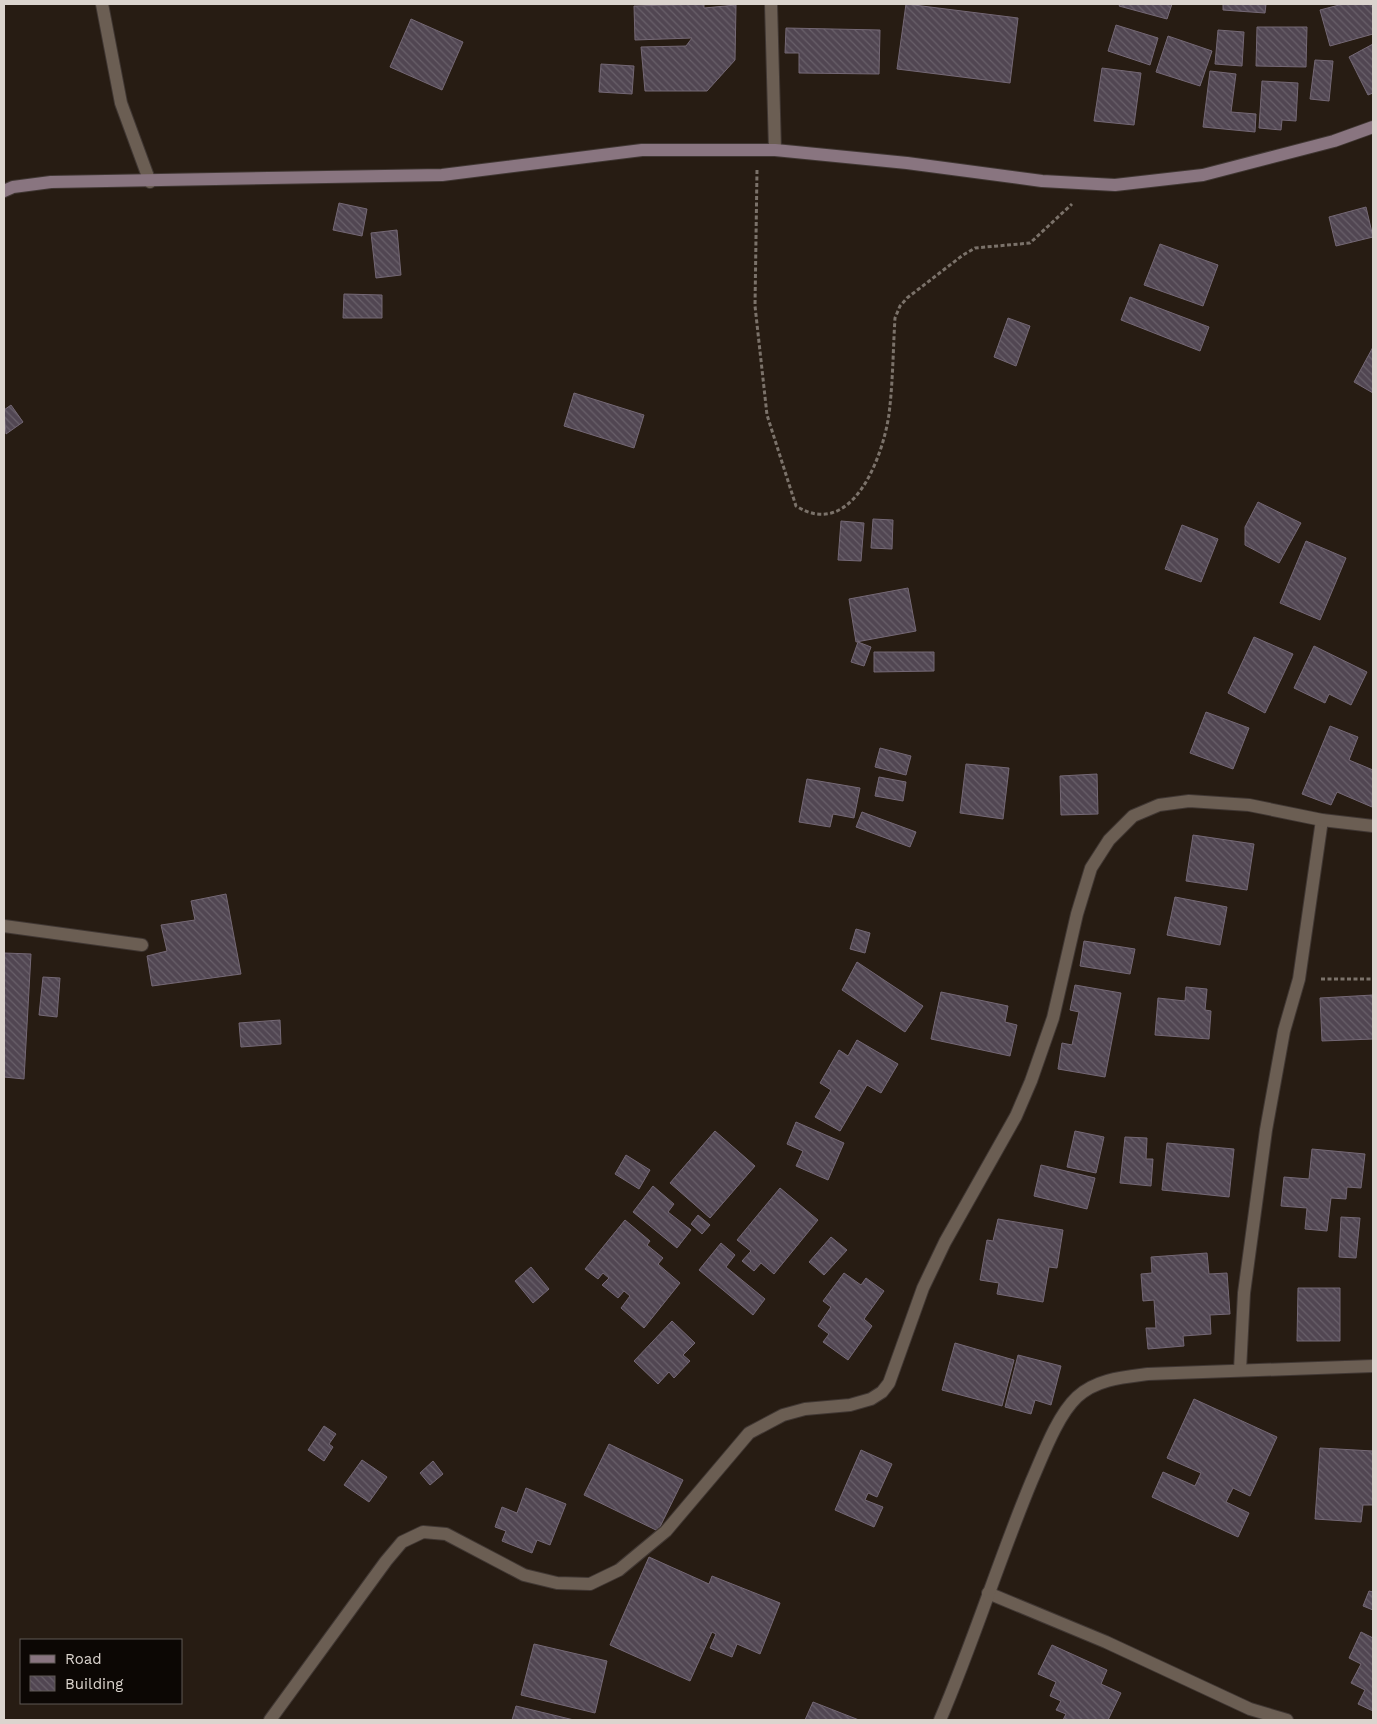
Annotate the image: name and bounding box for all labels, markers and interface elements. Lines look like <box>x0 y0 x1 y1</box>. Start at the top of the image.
legend <box>20 1639 182 1704</box>
text: Road <box>65 1650 102 1668</box>
text: Building <box>65 1675 123 1693</box>

